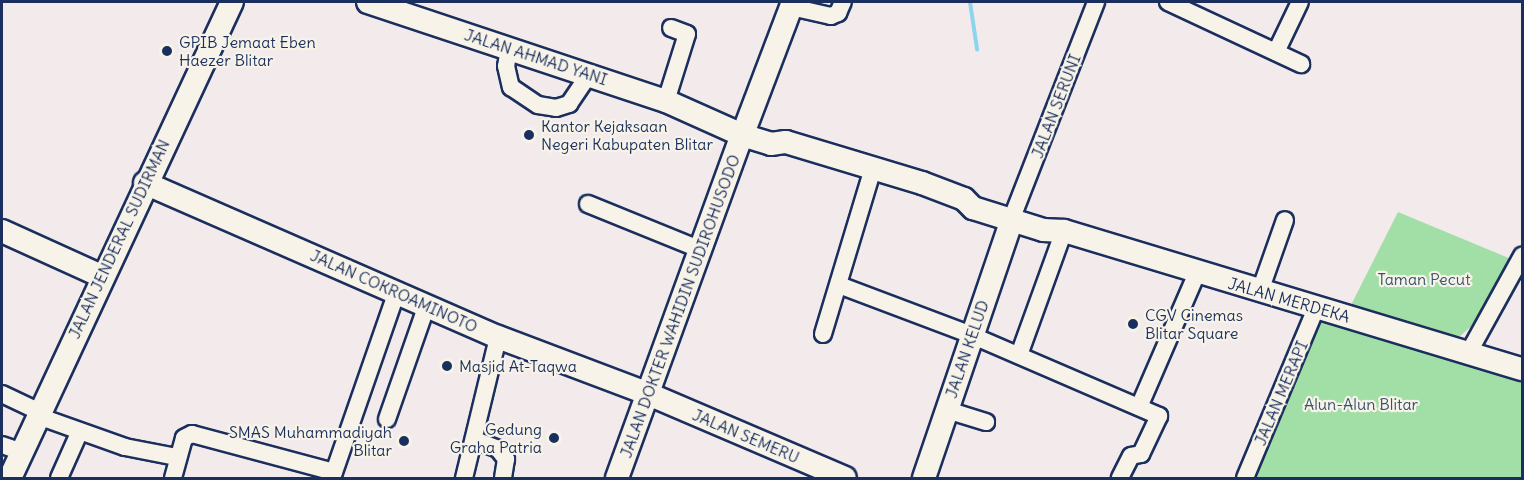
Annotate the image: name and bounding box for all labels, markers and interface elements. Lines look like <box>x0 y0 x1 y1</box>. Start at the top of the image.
street label: JALAN AHMAD YANI <box>462 25 610 89</box>
place label: GPIB Jemaat Eben Haezer Blitar <box>179 32 316 70</box>
marker: GPIB Jemaat Eben Haezer Blitar <box>160 44 174 58</box>
street label: JALAN SERUNI <box>1027 51 1085 161</box>
place label: Kantor Kejaksaan Negeri Kabupaten Blitar <box>541 116 713 154</box>
marker: Kantor Kejaksaan Negeri Kabupaten Blitar <box>522 128 536 142</box>
street label: JALAN JENDERAL SUDIRMAN <box>64 137 174 341</box>
street label: JALAN DOKTER WAHIDIN SUDIROHUSODO <box>616 152 744 460</box>
street label: JALAN COKROAMINOTO <box>307 245 481 337</box>
park label: Taman Pecut <box>1377 269 1471 289</box>
street label: JALAN MERDEKA <box>1226 273 1352 327</box>
street label: JALAN KELUD <box>941 298 993 400</box>
place label: CGV Cinemas Blitar Square <box>1145 305 1243 343</box>
marker: CGV Cinemas Blitar Square <box>1126 317 1140 331</box>
street label: JALAN MERAPI <box>1250 338 1312 448</box>
place label: Masjid At-Taqwa <box>459 356 577 376</box>
marker: Masjid At-Taqwa <box>440 359 454 373</box>
park label: Alun-Alun Blitar <box>1304 394 1418 414</box>
street label: JALAN SEMERU <box>690 405 802 467</box>
place label: Gedung Graha Patria <box>450 419 542 457</box>
place label: SMAS Muhammadiyah Blitar <box>229 422 392 460</box>
marker: Gedung Graha Patria <box>547 431 561 445</box>
marker: SMAS Muhammadiyah Blitar <box>397 434 411 448</box>

